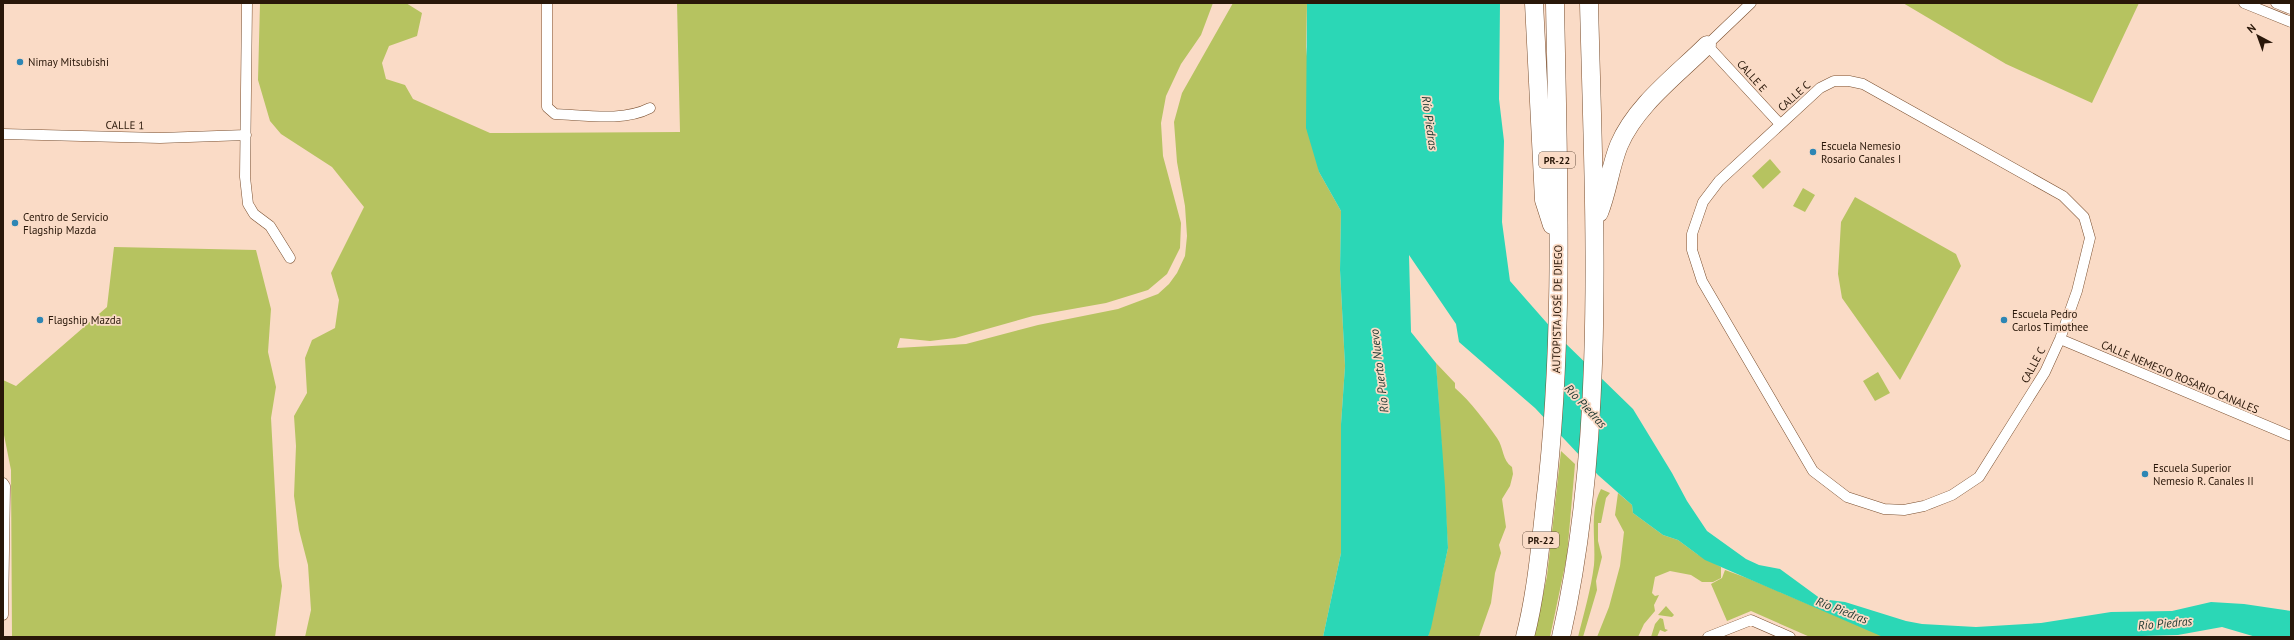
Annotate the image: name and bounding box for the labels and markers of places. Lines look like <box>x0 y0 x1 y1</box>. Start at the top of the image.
place label: Nimay Mitsubishi <box>28 55 109 69</box>
marker: Nimay Mitsubishi <box>15 57 25 67</box>
place label: Escuela Nemesio Rosario Canales I <box>1821 139 1901 166</box>
marker: Escuela Nemesio Rosario Canales I <box>1808 147 1818 157</box>
place label: Centro de Servicio Flagship Mazda <box>23 210 109 237</box>
marker: Centro de Servicio Flagship Mazda <box>10 218 20 228</box>
place label: Escuela Pedro Carlos Timothee <box>2012 307 2089 334</box>
place label: Flagship Mazda <box>48 313 121 327</box>
marker: Flagship Mazda <box>35 315 45 325</box>
marker: Escuela Pedro Carlos Timothee <box>1999 315 2009 325</box>
place label: Escuela Superior Nemesio R. Canales II <box>2153 461 2254 488</box>
marker: Escuela Superior Nemesio R. Canales II <box>2140 469 2150 479</box>

